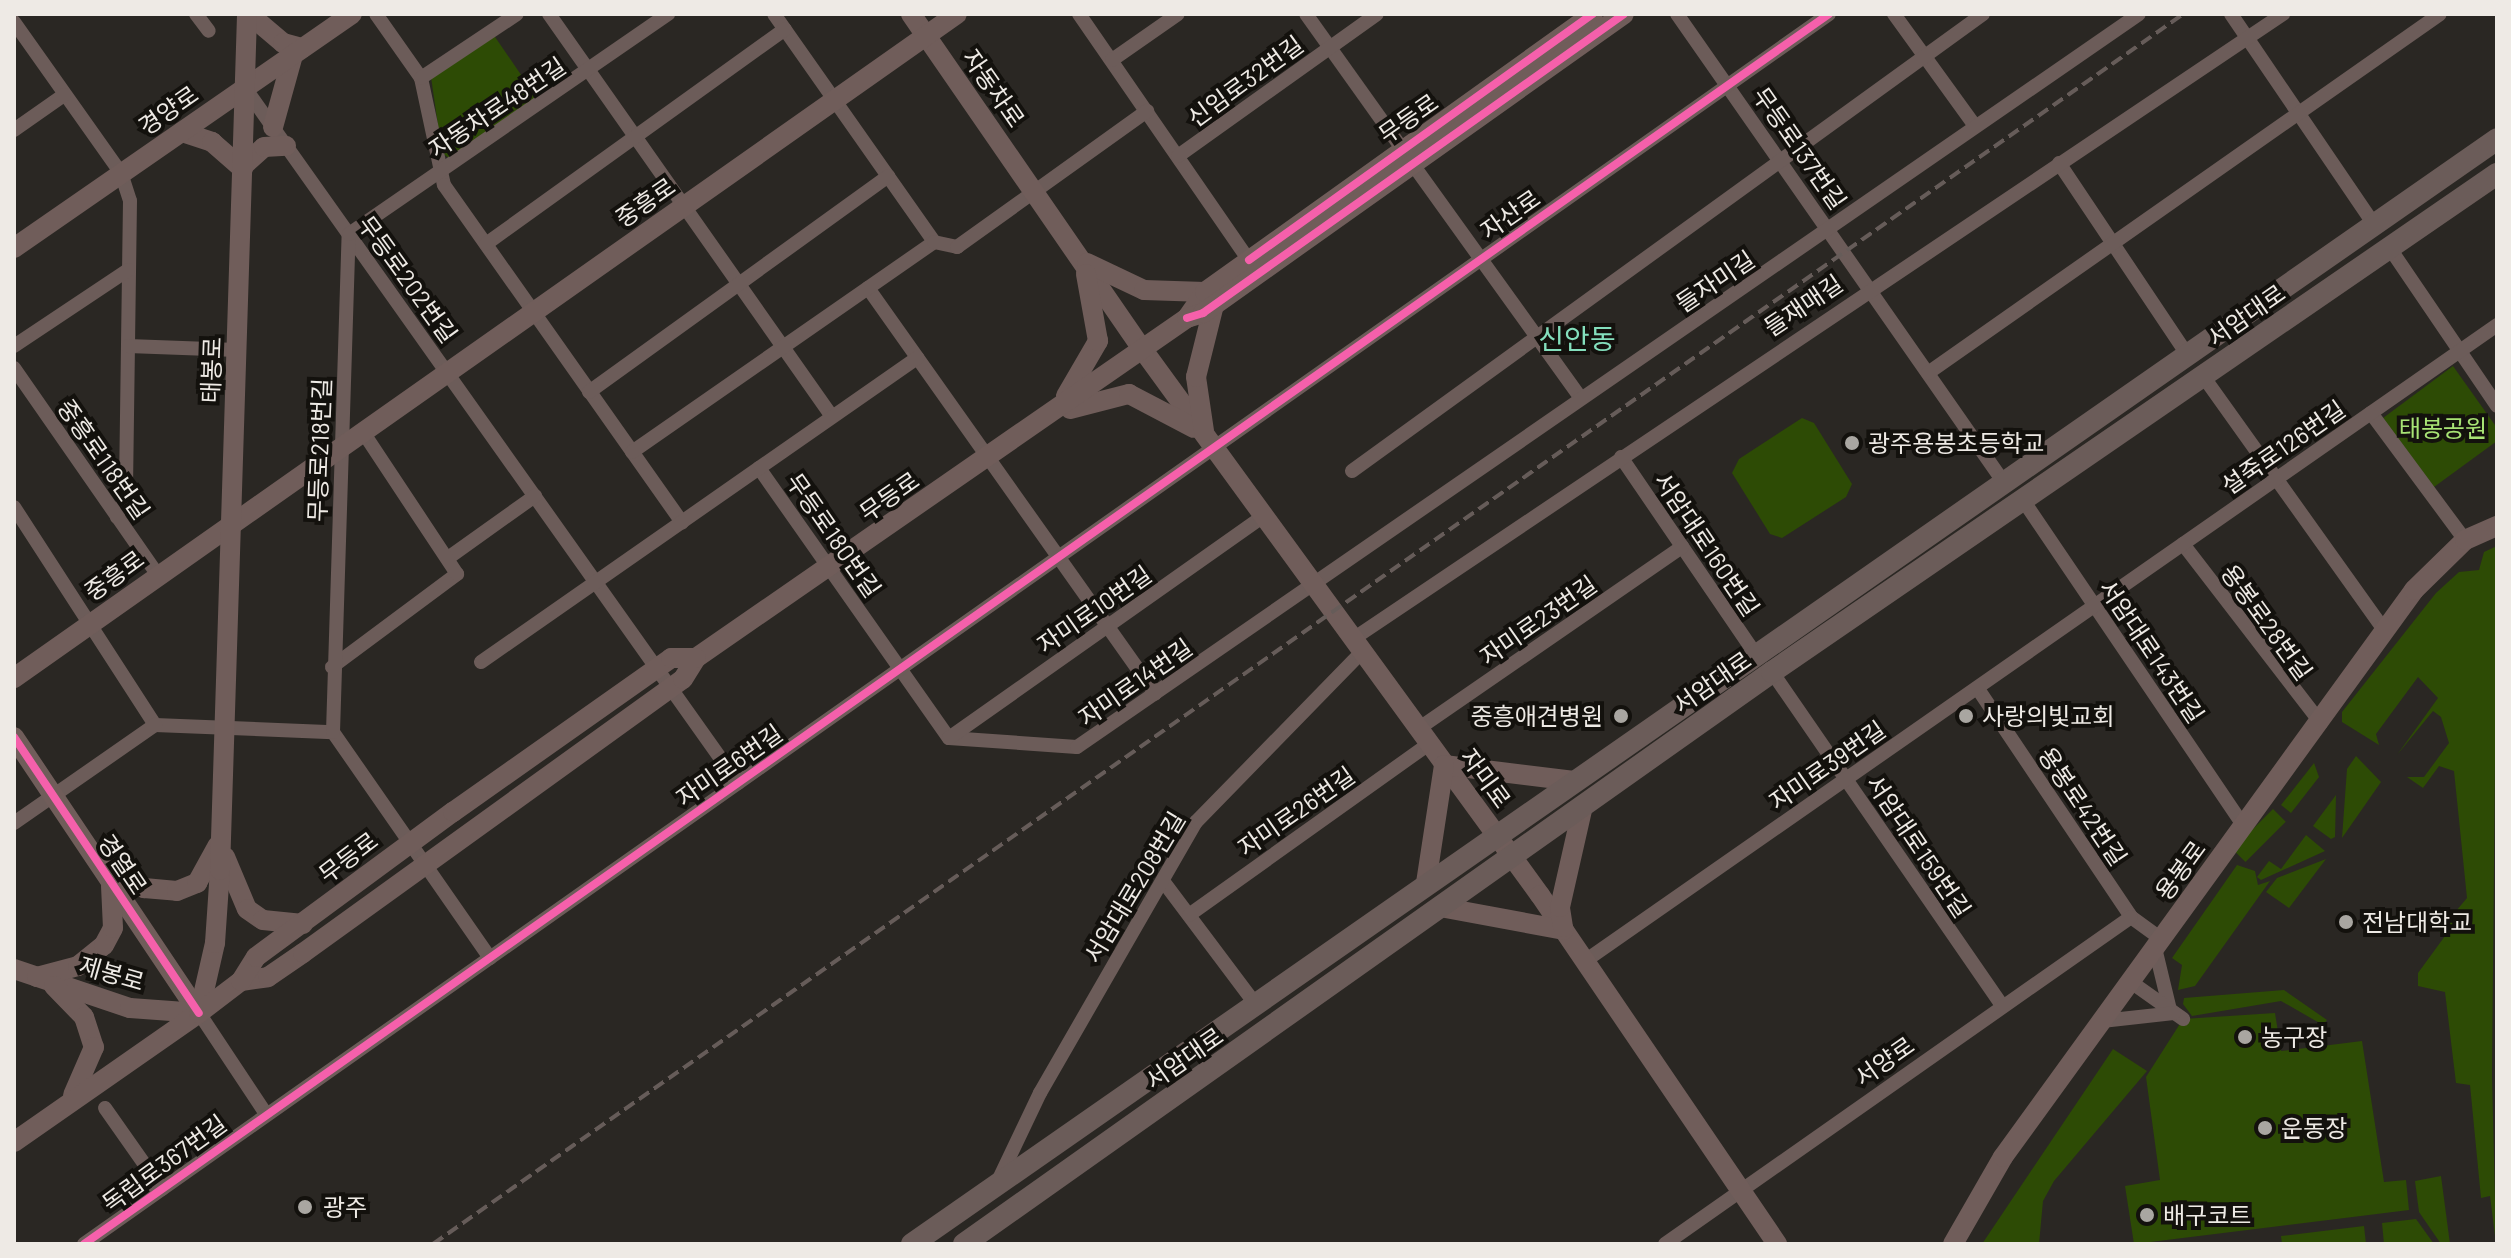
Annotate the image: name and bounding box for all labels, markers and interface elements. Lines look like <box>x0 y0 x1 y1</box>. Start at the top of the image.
street label: 신임로32번길 <box>1182 29 1308 133</box>
street label: 자동차로 <box>957 44 1031 132</box>
street label: 자동차로48번길 <box>423 51 571 163</box>
street label: 경양로 <box>133 79 203 141</box>
street label: 무등로137번길 <box>1747 81 1853 215</box>
street label: 무등로 <box>1373 87 1443 149</box>
street label: 중흥로 <box>610 171 680 233</box>
street label: 자산로 <box>1475 183 1545 245</box>
street label: 무등로202번길 <box>352 210 464 348</box>
street label: 들자미길 <box>1670 244 1760 318</box>
street label: 들재매길 <box>1758 268 1848 342</box>
street label: 서암대로 <box>2202 278 2290 352</box>
district label: 신안동 <box>1538 321 1616 355</box>
street label: 태봉로 <box>195 336 227 404</box>
street label: 무등로218번길 <box>302 378 336 522</box>
street label: 중흥로118번길 <box>52 393 156 525</box>
street label: 설죽로126번길 <box>2216 394 2350 500</box>
park label: 태봉공원 <box>2399 414 2487 442</box>
place label: 광주용봉초등학교 <box>1868 429 2045 457</box>
marker: 광주용봉초등학교 <box>1843 434 1861 452</box>
street label: 무등로 <box>854 465 924 527</box>
street label: 무등로180번길 <box>781 467 887 603</box>
street label: 서암대로160번길 <box>1648 467 1766 621</box>
street label: 중흥로 <box>79 544 149 606</box>
street label: 자미로10번길 <box>1032 559 1156 659</box>
street label: 용봉로28번길 <box>2215 559 2319 685</box>
street label: 자미로23번길 <box>1474 569 1602 671</box>
street label: 서암대로143번길 <box>2094 574 2210 728</box>
street label: 자미로14번길 <box>1073 632 1197 732</box>
street label: 서암대로 <box>1668 645 1756 719</box>
place label: 중흥애견병원 <box>1471 702 1603 730</box>
place label: 사랑의빛교회 <box>1982 702 2114 730</box>
marker: 중흥애견병원 <box>1610 705 1632 727</box>
marker: 사랑의빛교회 <box>1957 707 1975 725</box>
street label: 자미로39번길 <box>1763 714 1891 816</box>
street label: 자미로6번길 <box>670 718 788 812</box>
street label: 용봉로42번길 <box>2033 741 2133 871</box>
street label: 자미로 <box>1455 743 1517 813</box>
street label: 자미로26번길 <box>1232 760 1360 862</box>
street label: 서암대로159번길 <box>1861 769 1977 923</box>
street label: 서암대로208번길 <box>1078 806 1190 968</box>
street label: 무등로 <box>313 826 383 888</box>
street label: 경열로 <box>93 828 153 900</box>
street label: 용봉로 <box>2149 835 2211 905</box>
place label: 전남대학교 <box>2362 908 2472 936</box>
marker: 전남대학교 <box>2337 913 2355 931</box>
street label: 제봉로 <box>76 950 148 996</box>
street label: 서암대로 <box>1140 1021 1228 1095</box>
place label: 농구장 <box>2261 1023 2327 1051</box>
marker: 농구장 <box>2236 1028 2254 1046</box>
street label: 서양로 <box>1849 1030 1919 1092</box>
street label: 독립로367번길 <box>96 1108 232 1218</box>
place label: 운동장 <box>2281 1114 2347 1142</box>
marker: 운동장 <box>2256 1119 2274 1137</box>
place label: 광주 <box>323 1193 367 1221</box>
marker: 광주 <box>294 1196 316 1218</box>
place label: 배구코트 <box>2163 1201 2251 1229</box>
marker: 배구코트 <box>2138 1206 2156 1224</box>

